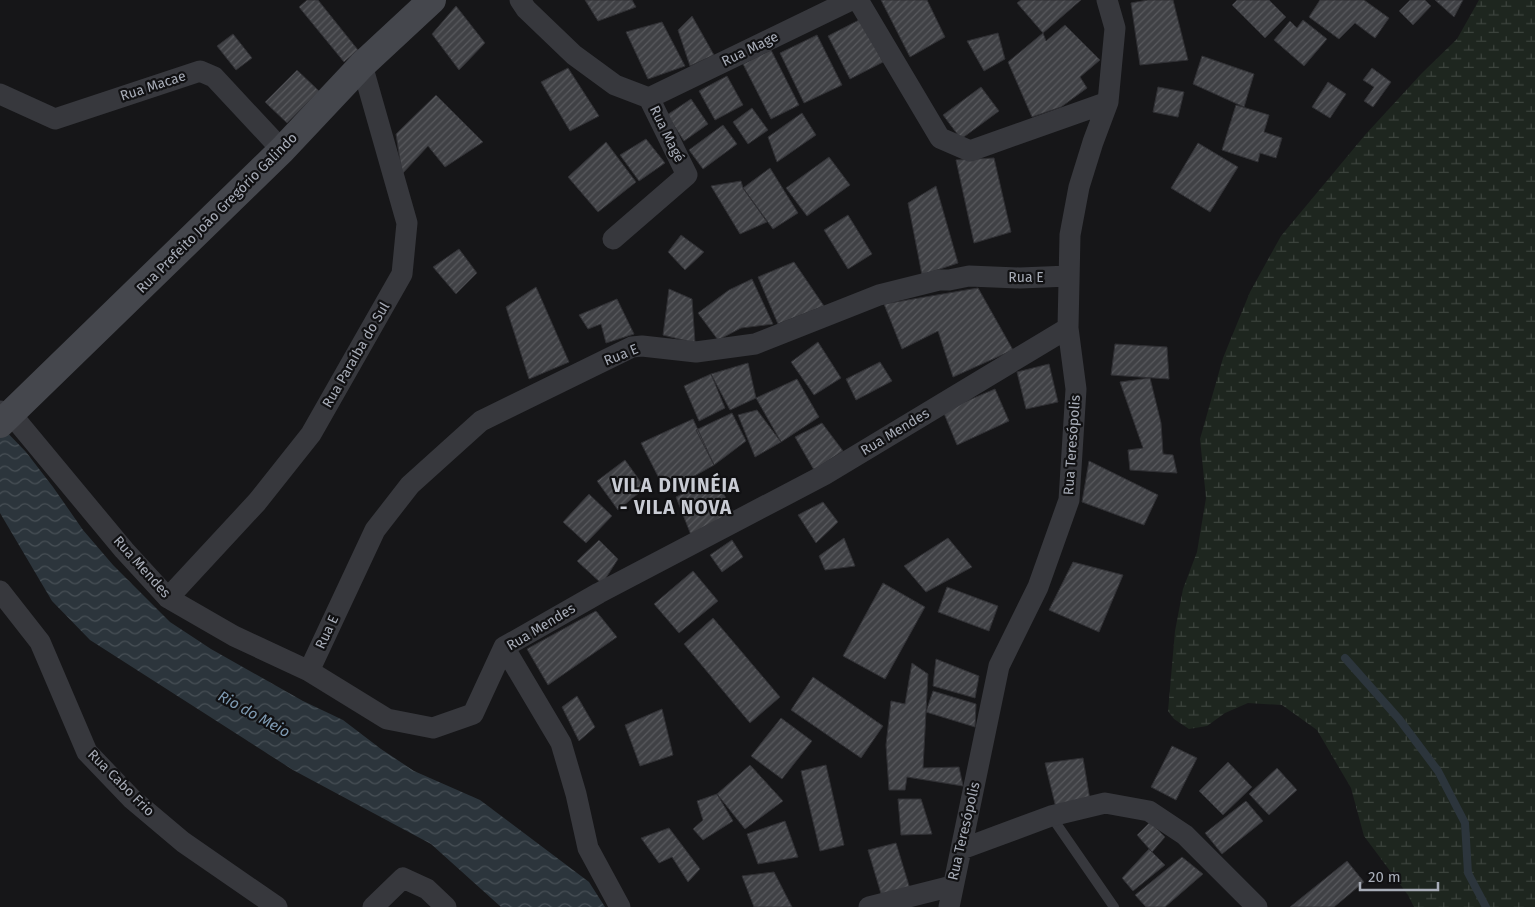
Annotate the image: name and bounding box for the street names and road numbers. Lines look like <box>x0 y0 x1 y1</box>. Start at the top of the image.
street label: Rua Mage <box>719 28 781 70</box>
street label: Rua Macae <box>118 67 188 105</box>
street label: Rua Magé <box>646 103 688 165</box>
street label: Rua Prefeito João Gregório Galindo <box>133 129 301 297</box>
street label: Rua E <box>1008 269 1044 286</box>
street label: Rua Paraíba do Sul <box>319 299 393 411</box>
street label: Rua E <box>601 340 641 370</box>
street label: Rua Teresópolis <box>1060 394 1084 496</box>
street label: Rua Mendes <box>858 405 933 459</box>
street label: Rua Mendes <box>110 533 174 602</box>
street label: Rua Mendes <box>504 600 579 654</box>
street label: Rua E <box>312 612 342 652</box>
street label: Rua Cabo Frio <box>84 746 158 820</box>
street label: Rua Teresópolis <box>944 780 984 882</box>

